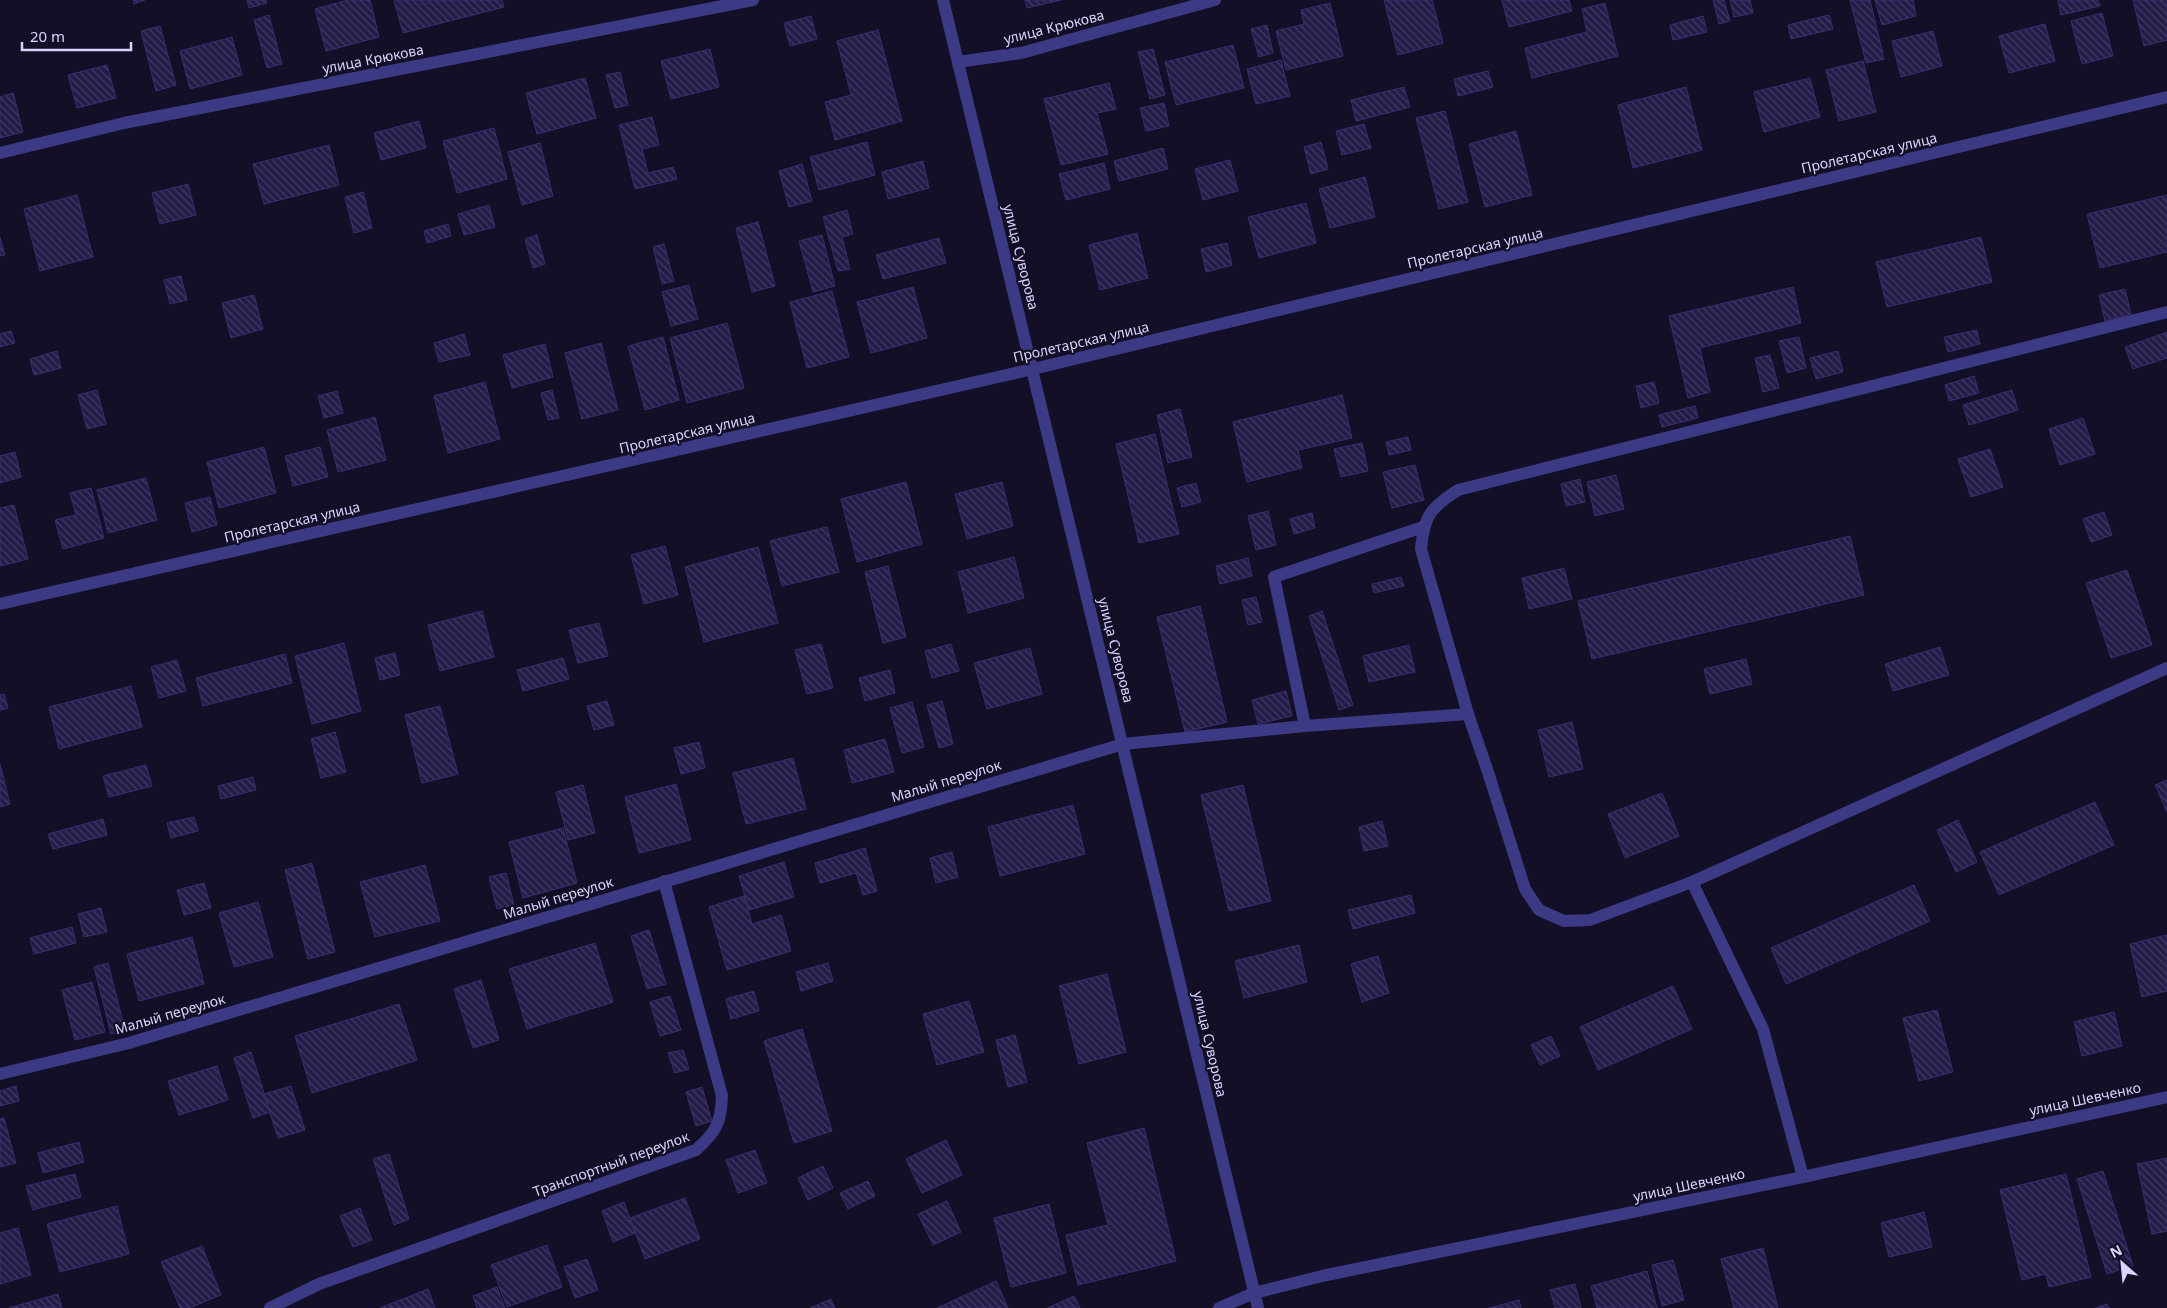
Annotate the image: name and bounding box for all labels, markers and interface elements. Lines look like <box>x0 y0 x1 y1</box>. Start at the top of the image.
street label: улица Крюкова <box>1002 5 1106 48</box>
scale bar <box>22 20 131 52</box>
text: 20 m <box>30 26 65 46</box>
street label: улица Крюкова <box>321 39 425 78</box>
street label: Пролетарская улица <box>1799 128 1939 177</box>
street label: улица Суворова <box>999 202 1044 312</box>
street label: Пролетарская улица <box>1405 223 1545 272</box>
street label: Пролетарская улица <box>1011 317 1151 366</box>
street label: Пролетарская улица <box>617 408 757 457</box>
street label: Пролетарская улица <box>222 497 362 546</box>
street label: улица Суворова <box>1094 595 1139 705</box>
street label: Малый переулок <box>889 755 1004 806</box>
street label: Малый переулок <box>501 872 616 923</box>
street label: Малый переулок <box>112 989 228 1038</box>
street label: улица Суворова <box>1189 989 1232 1099</box>
street label: улица Шевченко <box>2027 1077 2142 1120</box>
street label: Транспортный переулок <box>530 1126 692 1201</box>
street label: улица Шевченко <box>1631 1163 1746 1206</box>
north arrow <box>2097 1238 2147 1288</box>
text: N <box>2106 1240 2125 1262</box>

